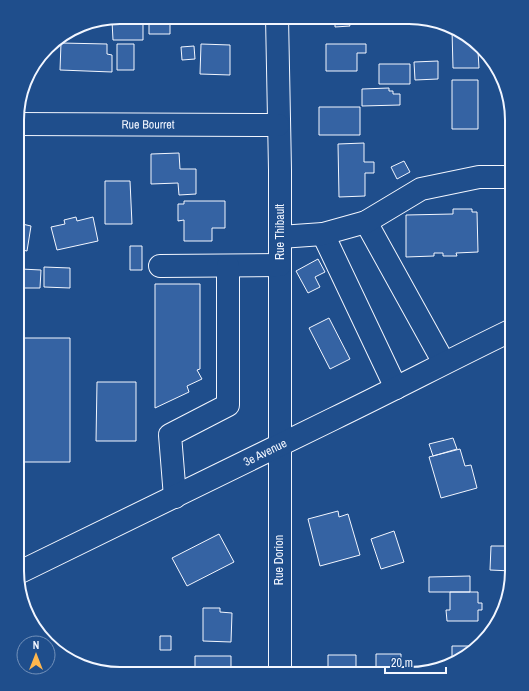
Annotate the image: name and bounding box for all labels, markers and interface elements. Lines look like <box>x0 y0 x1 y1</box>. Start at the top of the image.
street label: Rue Bourret <box>121 116 175 133</box>
street label: Rue Thibault <box>272 204 288 260</box>
street label: 3e Avenue <box>241 435 289 470</box>
street label: Rue Dorion <box>271 535 287 585</box>
north arrow <box>16 635 56 675</box>
text: N <box>33 638 39 652</box>
scale bar <box>385 649 446 675</box>
text: 20 m <box>391 655 413 671</box>

